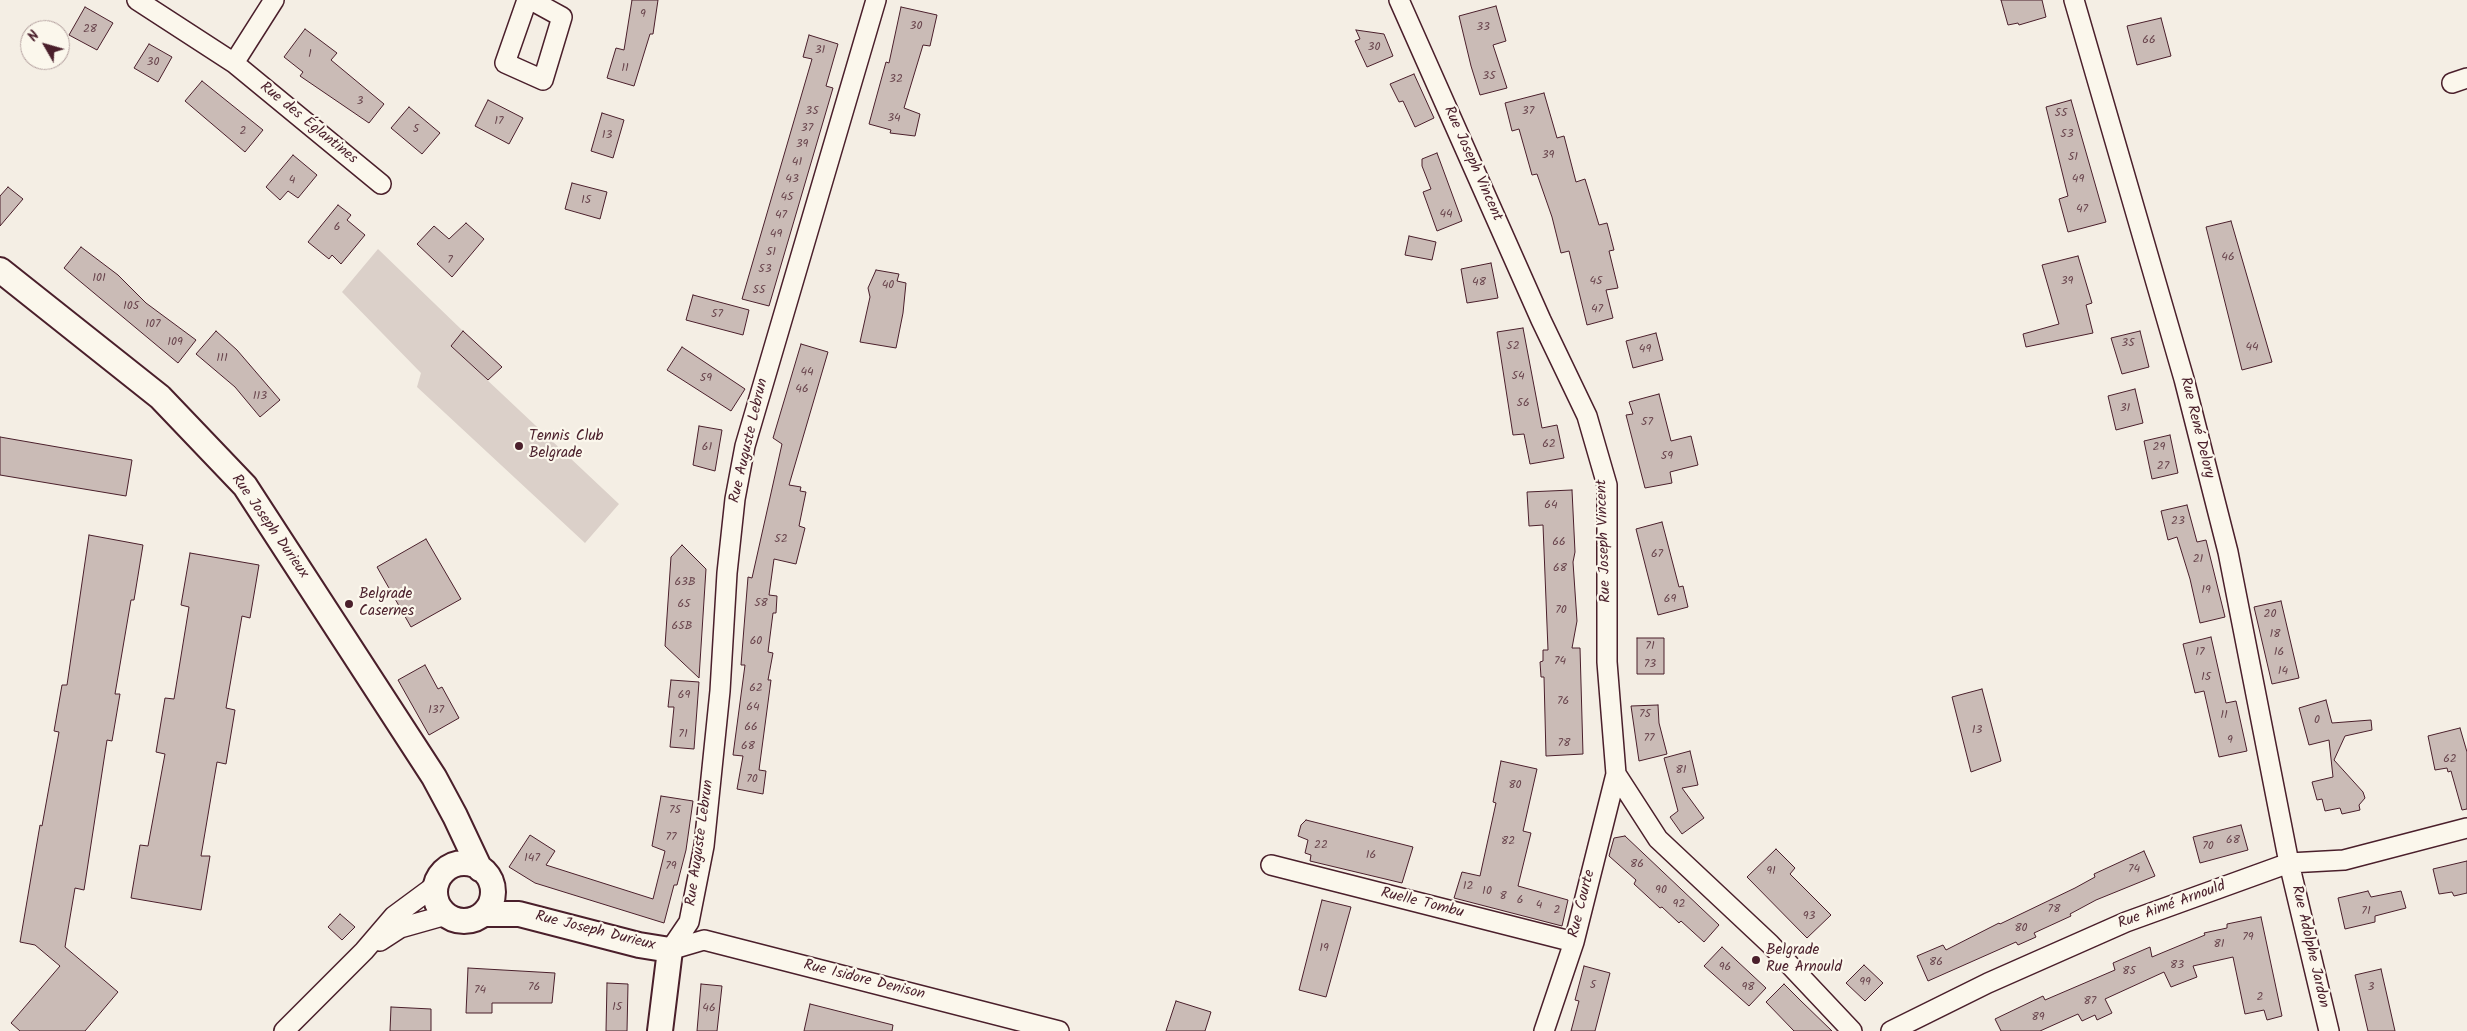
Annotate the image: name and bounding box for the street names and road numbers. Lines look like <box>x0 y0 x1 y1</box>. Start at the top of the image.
street label: Rue des Églantines <box>256 79 360 169</box>
street label: Rue Joseph Vincent <box>1439 104 1505 224</box>
street label: Rue René Delory <box>2175 376 2217 480</box>
street label: Rue Auguste Lebrun <box>727 377 773 505</box>
street label: Rue Joseph Durieux <box>226 472 312 582</box>
street label: Rue Joseph Vincent <box>1594 479 1616 603</box>
street label: Rue Auguste Lebrun <box>683 779 719 907</box>
street label: Rue Courte <box>1566 868 1600 940</box>
street label: Rue Aimé Arnould <box>2116 878 2228 934</box>
street label: Rue Adolphe Jardon <box>2286 884 2332 1010</box>
street label: Ruelle Tombu <box>1379 885 1465 923</box>
street label: Rue Joseph Durieux <box>533 908 657 956</box>
street label: Rue Isidore Denison <box>801 957 927 1005</box>

